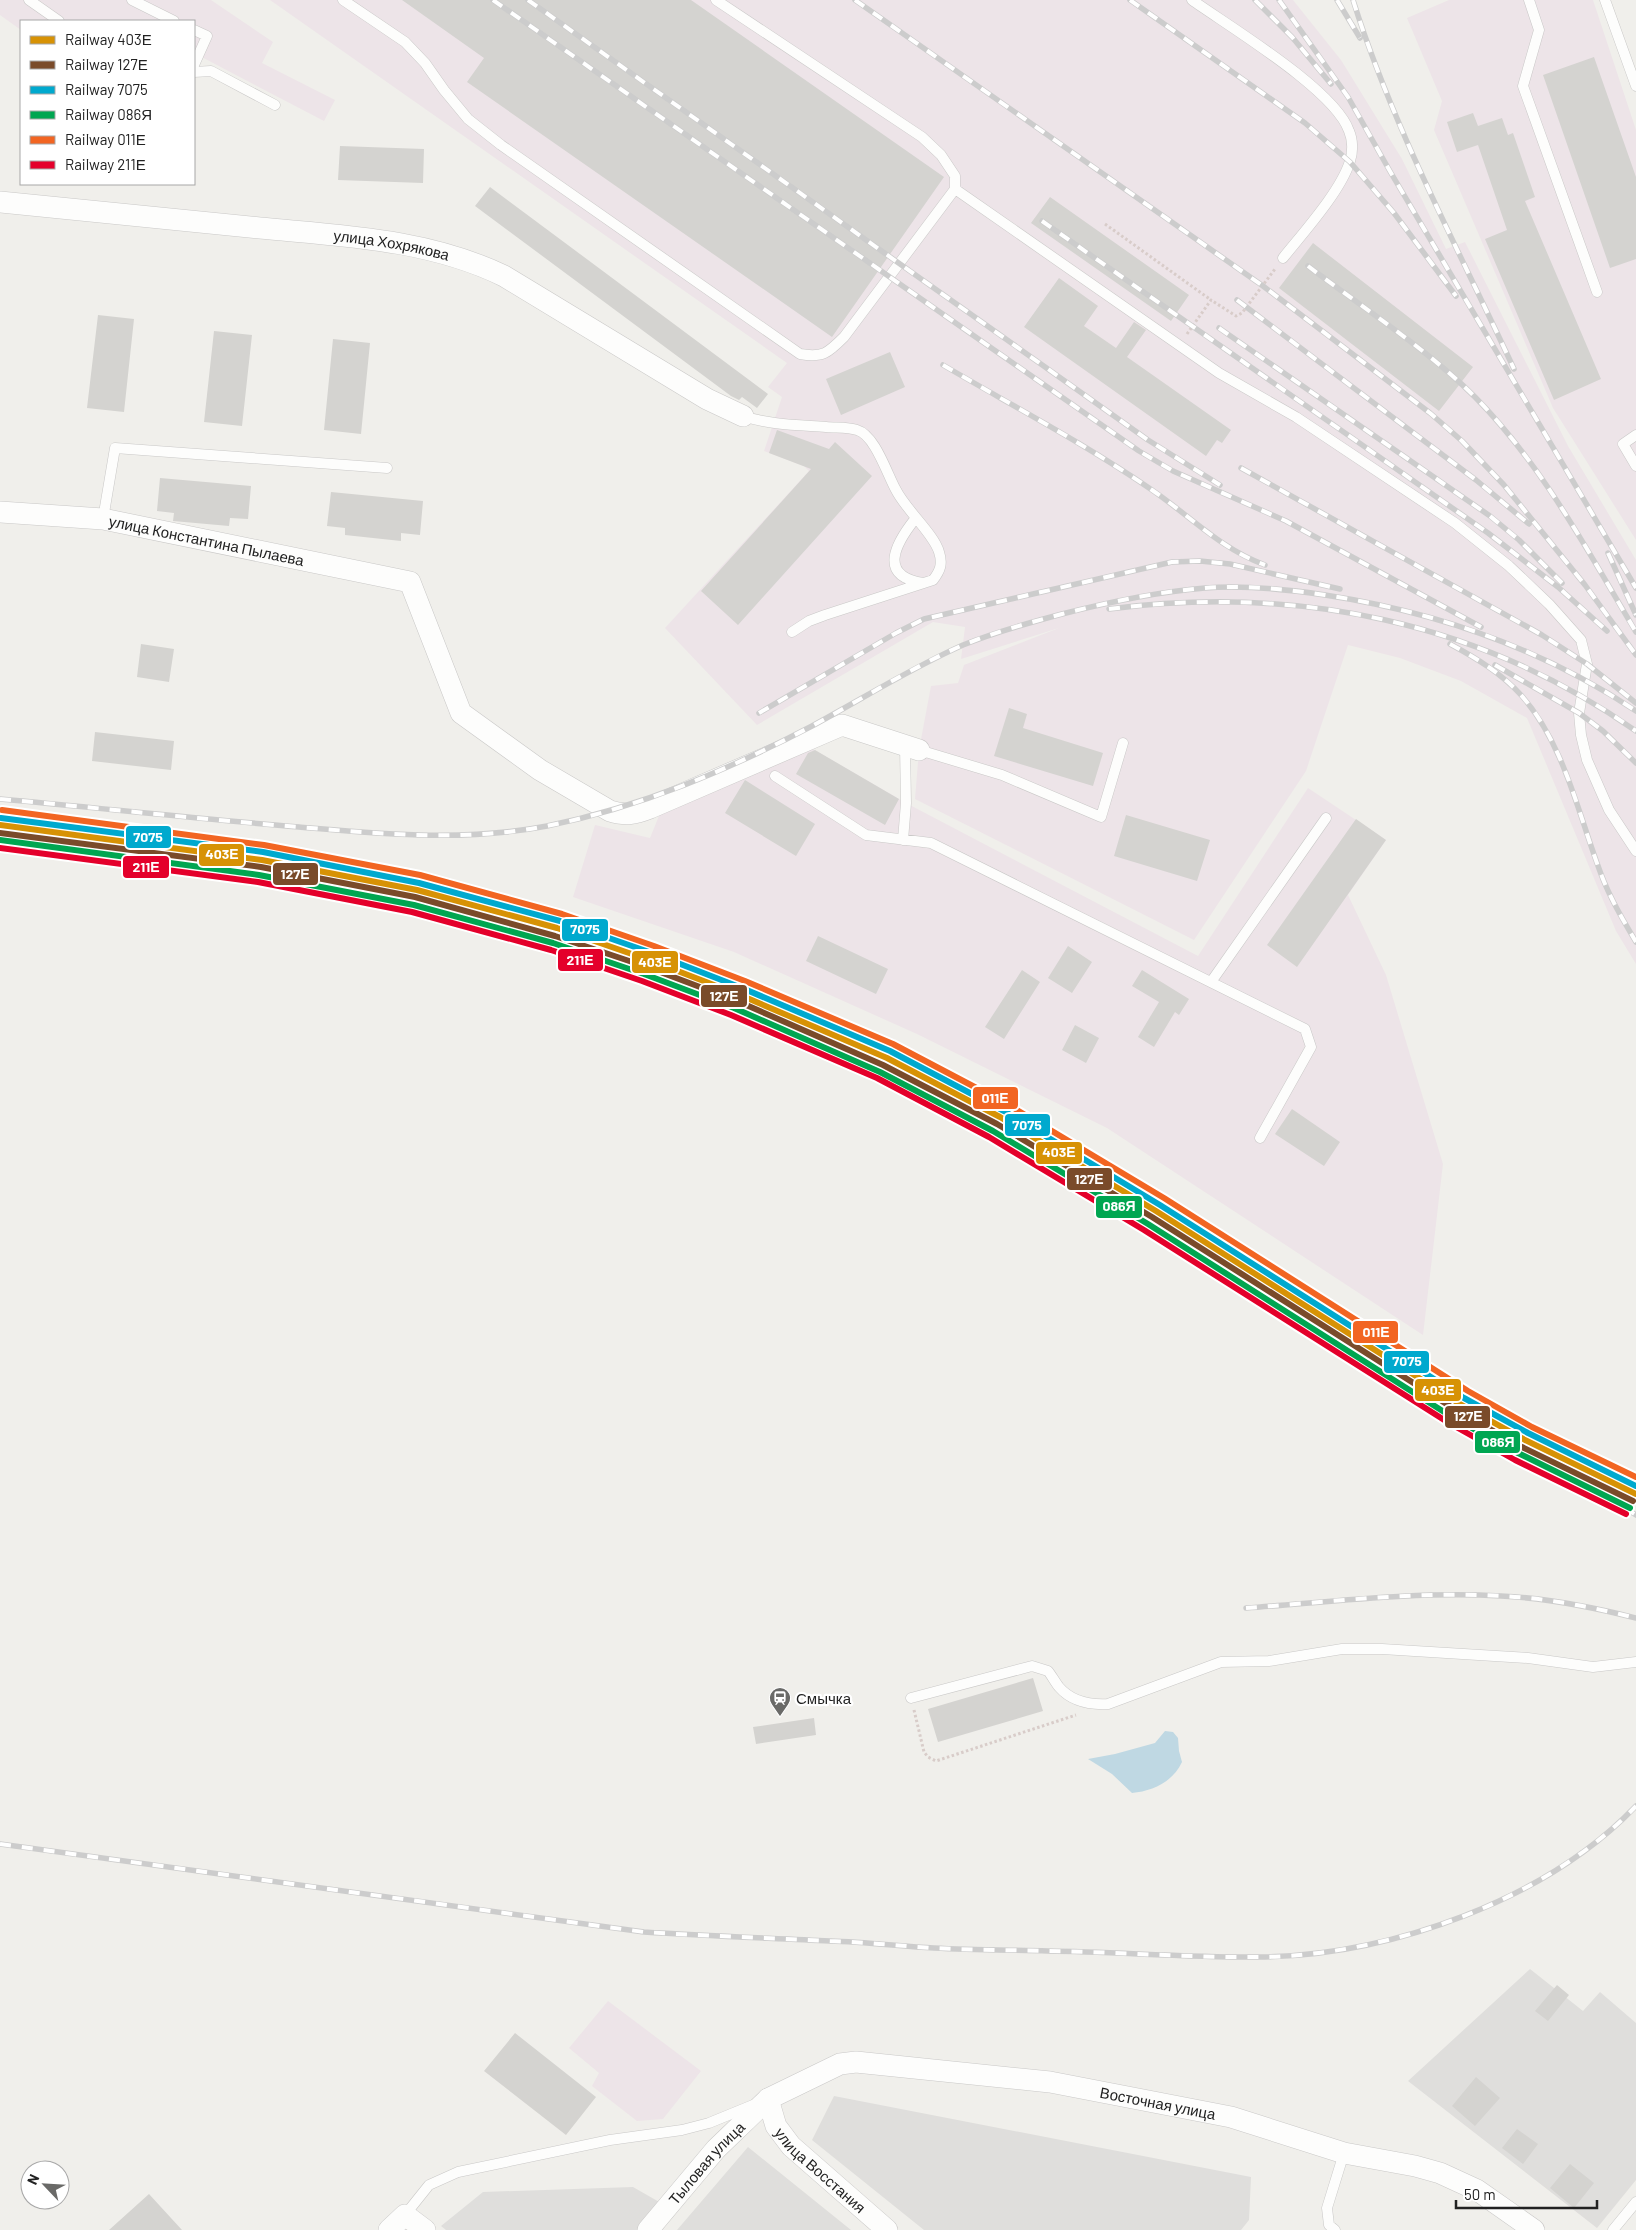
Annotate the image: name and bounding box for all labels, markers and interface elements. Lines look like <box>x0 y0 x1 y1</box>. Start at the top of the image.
legend <box>20 20 195 185</box>
text: Railway 403Е <box>65 30 152 48</box>
text: Railway 127Е <box>65 55 148 73</box>
text: Railway 7075 <box>65 80 148 98</box>
text: Railway 086Я <box>65 105 152 123</box>
text: Railway 011Е <box>65 130 146 148</box>
text: Railway 211Е <box>65 155 146 173</box>
street label: улица Хохрякова <box>333 226 452 264</box>
street label: улица Константина Пылаева <box>108 511 306 569</box>
line badge: 7075 <box>125 825 172 849</box>
text: 7075 <box>133 828 163 845</box>
line badge: 403Е <box>198 843 245 867</box>
text: 403Е <box>205 845 239 862</box>
line badge: 211Е <box>122 855 170 879</box>
text: 211Е <box>132 858 160 875</box>
line badge: 127Е <box>272 862 319 886</box>
text: 127Е <box>280 865 310 882</box>
line badge: 7075 <box>561 918 609 942</box>
text: 7075 <box>570 920 600 937</box>
line badge: 211Е <box>557 948 604 972</box>
line badge: 403Е <box>631 950 679 974</box>
text: 211Е <box>566 951 594 968</box>
text: 403Е <box>638 953 672 970</box>
line badge: 127Е <box>700 984 748 1008</box>
text: 127Е <box>709 987 739 1004</box>
line badge: 011Е <box>972 1086 1019 1110</box>
text: 011Е <box>981 1089 1009 1106</box>
line badge: 7075 <box>1004 1113 1051 1137</box>
text: 7075 <box>1012 1116 1042 1133</box>
line badge: 403Е <box>1035 1141 1083 1165</box>
text: 403Е <box>1042 1143 1076 1160</box>
line badge: 127Е <box>1066 1167 1113 1191</box>
text: 127Е <box>1074 1170 1104 1187</box>
line badge: 086Я <box>1095 1195 1143 1219</box>
text: 086Я <box>1102 1197 1136 1214</box>
line badge: 011Е <box>1352 1320 1399 1344</box>
text: 011Е <box>1362 1323 1390 1340</box>
line badge: 7075 <box>1383 1350 1430 1374</box>
text: 7075 <box>1392 1352 1422 1369</box>
line badge: 403Е <box>1414 1378 1462 1402</box>
text: 403Е <box>1421 1381 1455 1398</box>
line badge: 127Е <box>1444 1405 1491 1429</box>
text: 127Е <box>1453 1407 1483 1424</box>
line badge: 086Я <box>1474 1430 1521 1454</box>
text: 086Я <box>1481 1433 1515 1450</box>
station icon: Смычка <box>768 1686 792 1717</box>
place label: Смычка <box>796 1689 852 1707</box>
street label: Восточная улица <box>1099 2083 1218 2123</box>
street label: Тыловая улица <box>665 2117 749 2208</box>
street label: улица Восстания <box>771 2124 870 2216</box>
north arrow <box>20 2160 70 2210</box>
text: N <box>23 2171 42 2187</box>
scale bar <box>1456 2178 1597 2210</box>
text: 50 m <box>1464 2185 1496 2203</box>

